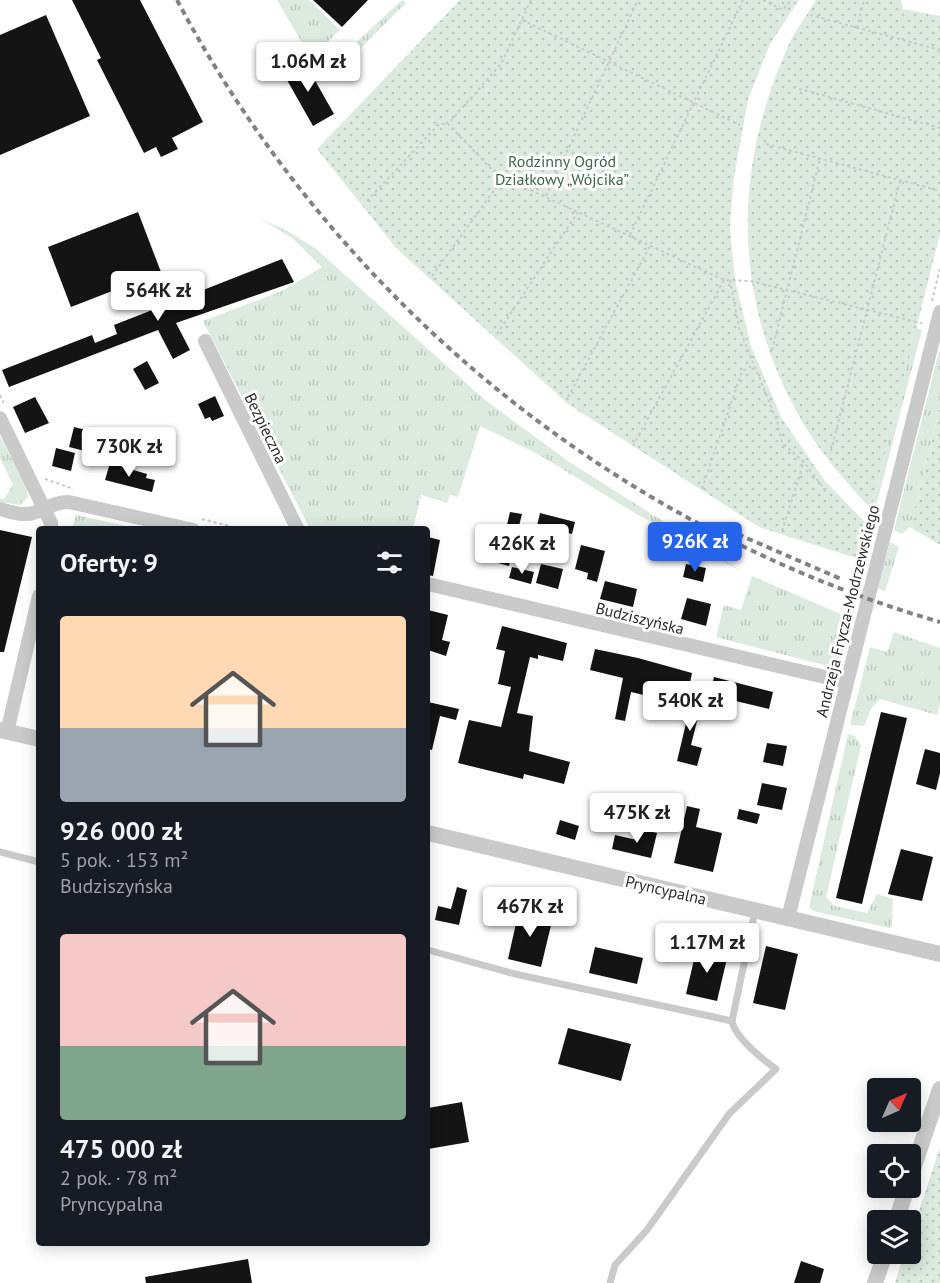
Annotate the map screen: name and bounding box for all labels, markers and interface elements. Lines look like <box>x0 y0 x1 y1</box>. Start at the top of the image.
pin: 1.06M zł <box>246 42 370 93</box>
text: 1.06M zł <box>270 48 346 74</box>
park label: Rodzinny Ogród Działkowy „Wójcika” <box>495 151 629 189</box>
pin: 564K zł <box>103 271 213 322</box>
text: 564K zł <box>125 277 191 303</box>
street label: Bezpieczna <box>240 389 292 467</box>
pin: 730K zł <box>74 427 184 478</box>
text: 730K zł <box>96 433 162 459</box>
street label: Andrzeja Frycza-Modrzewskiego <box>811 503 883 719</box>
pin: 926K zł <box>640 522 750 573</box>
pin: 426K zł <box>467 524 577 575</box>
text: 926K zł <box>662 528 728 554</box>
text: 426K zł <box>489 530 555 556</box>
text: Oferty: 9 <box>60 546 158 579</box>
icon: filters <box>373 546 406 579</box>
street label: Budziszyńska <box>594 597 686 639</box>
icon: home <box>179 655 287 763</box>
pin: 540K zł <box>635 681 745 732</box>
text: 540K zł <box>657 687 723 713</box>
pin: 475K zł <box>582 793 692 844</box>
text: 475K zł <box>604 799 670 825</box>
text: 926 000 zł <box>60 814 182 847</box>
text: 5 pok. · 153 m² <box>60 847 188 873</box>
street label: Pryncypalna <box>624 871 708 909</box>
text: Budziszyńska <box>60 873 173 899</box>
pin: 467K zł <box>475 887 585 938</box>
text: 467K zł <box>497 893 563 919</box>
pin: 1.17M zł <box>645 923 769 974</box>
text: 1.17M zł <box>669 929 745 955</box>
icon: home <box>179 973 287 1081</box>
north arrow <box>867 1078 921 1132</box>
map controls <box>867 1078 921 1264</box>
text: 475 000 zł <box>60 1132 182 1165</box>
button: locate <box>867 1144 921 1198</box>
text: 2 pok. · 78 m² <box>60 1165 177 1191</box>
text: Pryncypalna <box>60 1191 163 1217</box>
button: layers <box>867 1210 921 1264</box>

